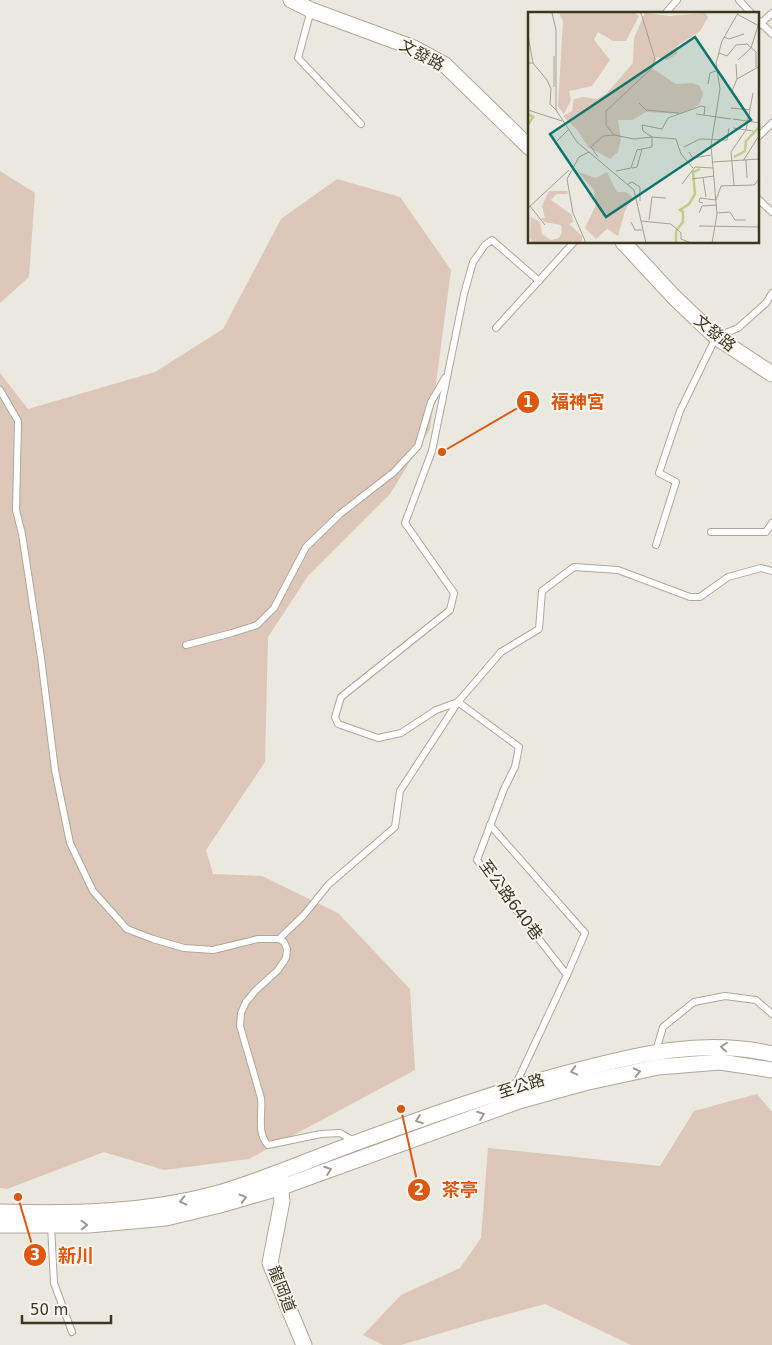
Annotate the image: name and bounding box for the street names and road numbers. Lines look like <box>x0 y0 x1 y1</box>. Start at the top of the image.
street label: 文發路 <box>396 35 448 75</box>
street label: 文發路 <box>690 311 740 355</box>
street label: 至公路640巷 <box>476 856 546 944</box>
street label: 至公路 <box>495 1070 547 1102</box>
street label: 龍岡道 <box>265 1263 299 1315</box>

